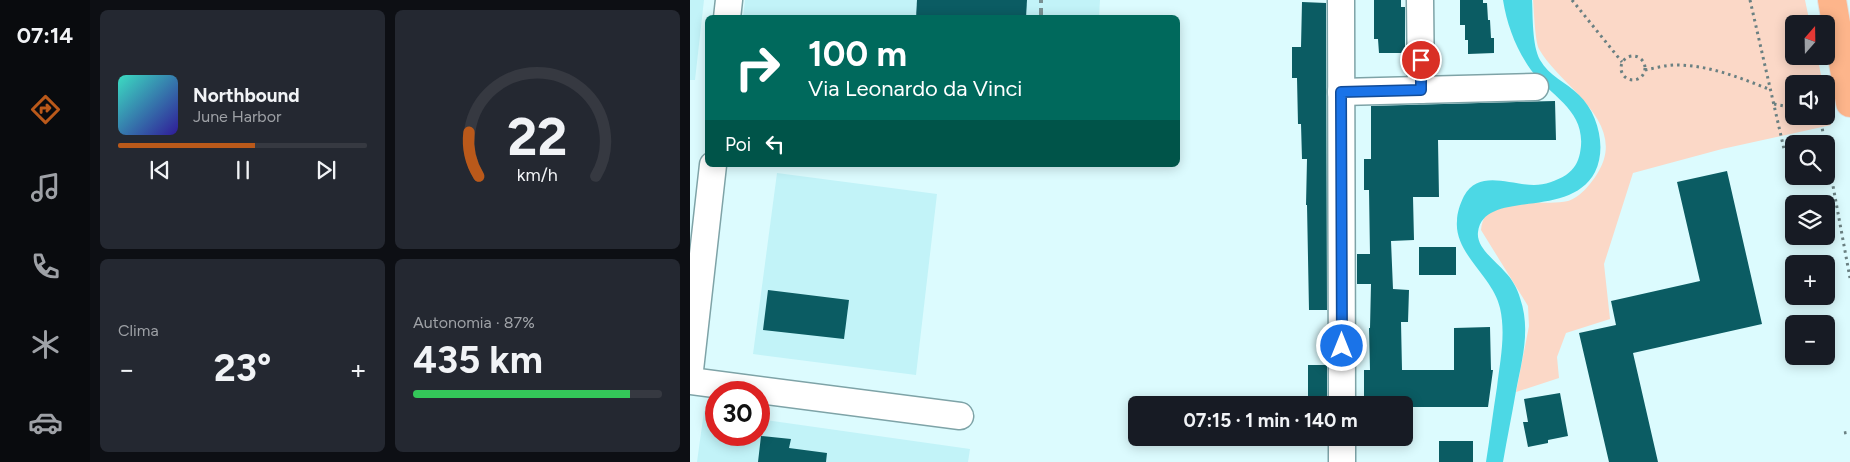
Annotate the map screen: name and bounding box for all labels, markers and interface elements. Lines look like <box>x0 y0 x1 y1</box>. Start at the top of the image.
north arrow <box>1785 15 1835 65</box>
map controls <box>1785 15 1835 365</box>
text: 07:14 <box>17 22 73 49</box>
text: 100 m <box>808 33 907 75</box>
icon: right <box>725 35 790 100</box>
pin <box>1400 39 1442 81</box>
icon: arrive <box>1407 46 1435 74</box>
text: Via Leonardo da Vinci <box>808 75 1022 102</box>
button: sound <box>1785 75 1835 125</box>
text: Northbound <box>193 84 300 107</box>
icon: directions <box>28 92 63 127</box>
text: 22 <box>507 106 568 168</box>
text: June Harbor <box>193 107 281 126</box>
icon: left <box>761 130 789 158</box>
text: Poi <box>725 133 751 156</box>
button: search <box>1785 135 1835 185</box>
icon: previous <box>146 156 174 184</box>
icon: pause <box>229 156 257 184</box>
icon: next <box>312 156 340 184</box>
text: km/h <box>517 164 558 185</box>
icon: music <box>28 170 63 205</box>
button: layers <box>1785 195 1835 245</box>
icon: phone <box>28 249 63 284</box>
button: + <box>1785 255 1835 305</box>
text: Autonomia · 87% <box>413 313 535 332</box>
button: − <box>1785 315 1835 365</box>
position arrow <box>1315 319 1367 371</box>
text: Clima <box>118 321 159 340</box>
icon: climate <box>28 327 63 362</box>
text: 435 km <box>413 337 543 383</box>
text: 23° <box>214 345 271 391</box>
text: − <box>118 352 135 386</box>
text: + <box>350 352 367 386</box>
speed limit sign: 30 <box>705 381 770 446</box>
icon: car <box>28 405 63 440</box>
text: 07:15 · 1 min · 140 m <box>1184 409 1357 432</box>

